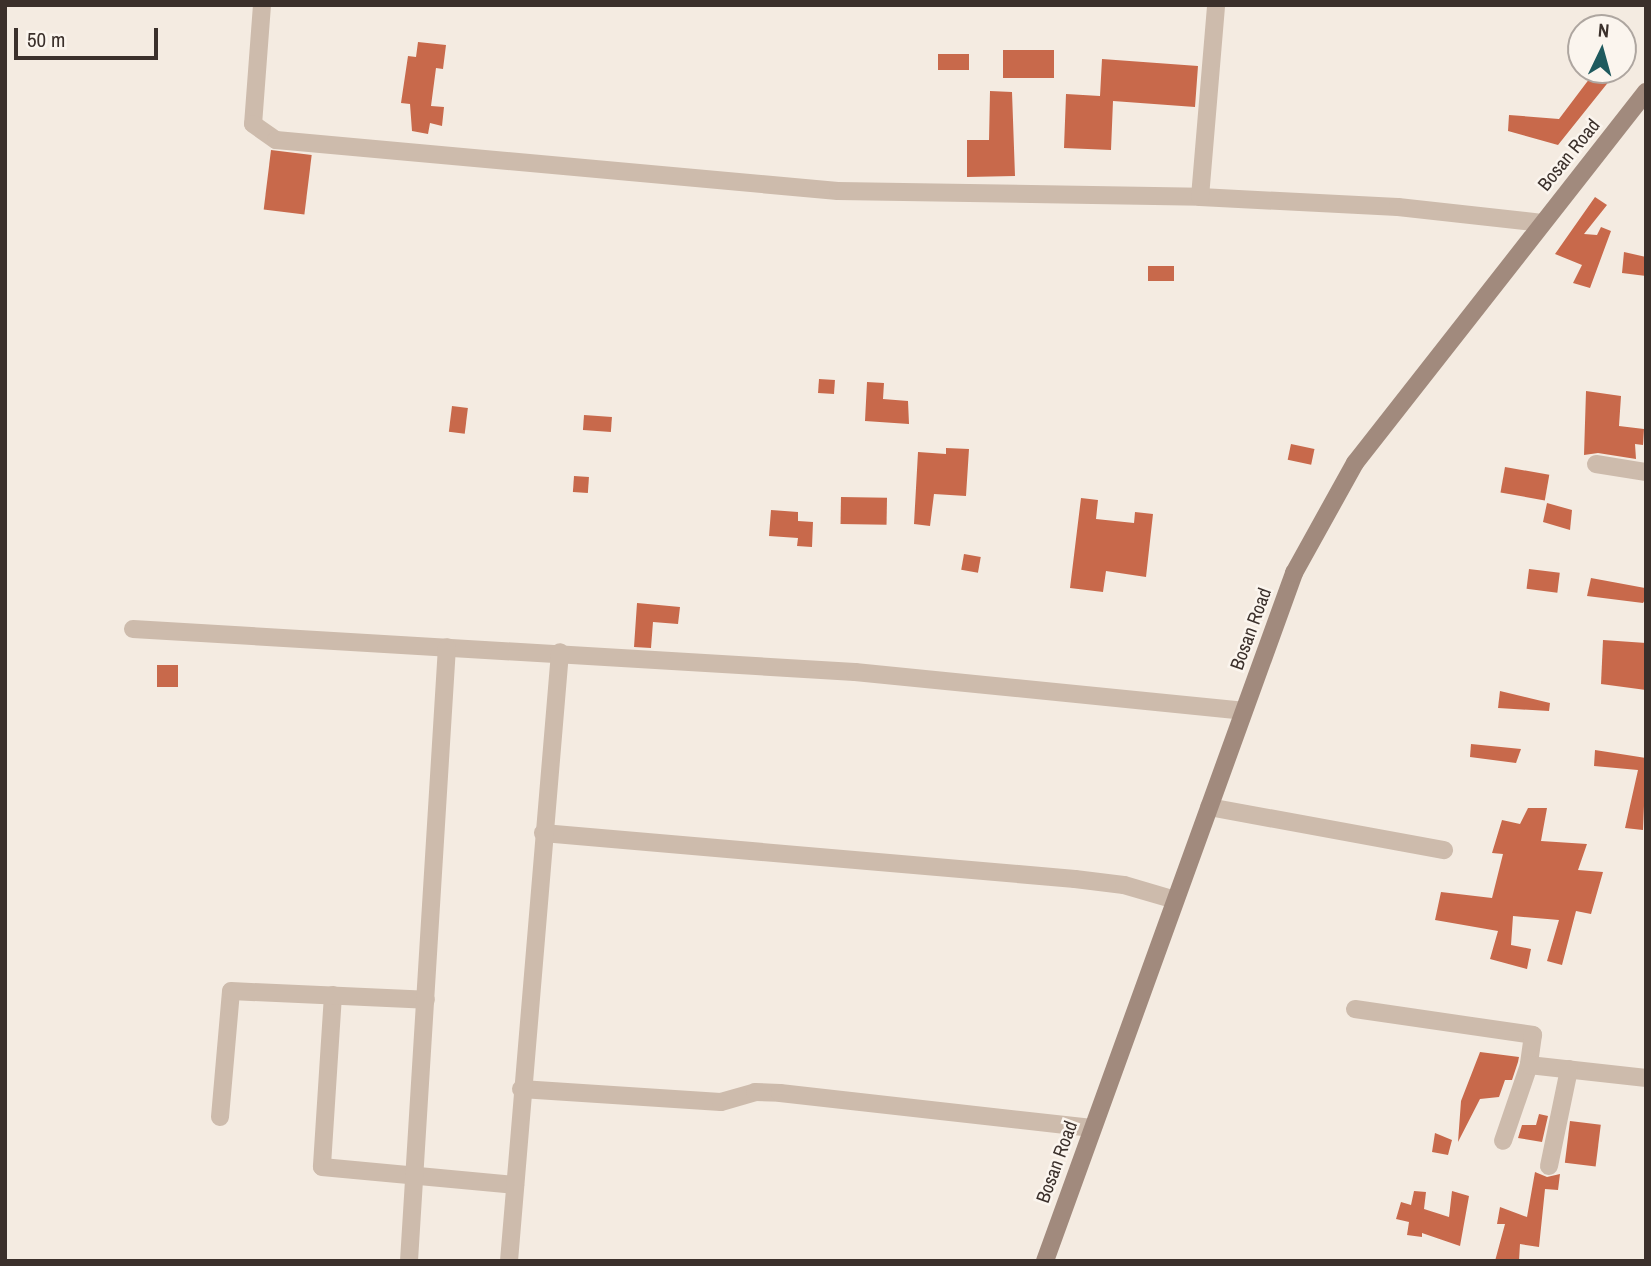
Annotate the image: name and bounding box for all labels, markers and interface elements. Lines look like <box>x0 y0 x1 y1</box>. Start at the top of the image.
scale bar <box>18 14 161 58</box>
north arrow <box>1567 14 1637 84</box>
text: N <box>1597 17 1610 44</box>
text: 50 m <box>27 25 65 54</box>
street label: Bosan Road <box>1533 115 1605 195</box>
street label: Bosan Road <box>1226 585 1276 673</box>
street label: Bosan Road <box>1032 1118 1082 1206</box>

